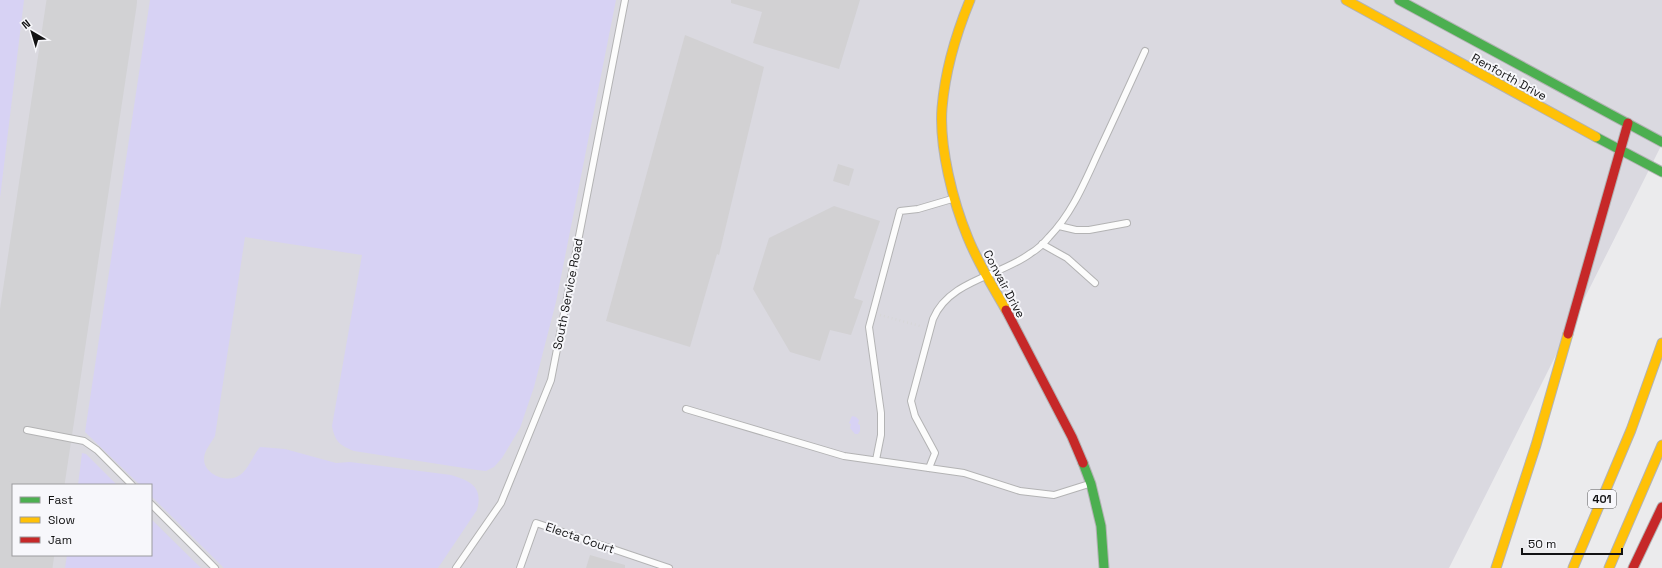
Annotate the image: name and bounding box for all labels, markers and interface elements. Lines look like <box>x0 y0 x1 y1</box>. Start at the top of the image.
north arrow <box>12 12 52 52</box>
text: N <box>19 16 33 32</box>
street label: Renforth Drive <box>1469 50 1549 104</box>
street label: South Service Road <box>549 237 587 351</box>
street label: Convair Drive <box>979 247 1029 321</box>
legend <box>12 484 152 556</box>
road number: 401 <box>1588 490 1616 508</box>
text: Fast <box>48 492 73 508</box>
text: Slow <box>48 512 75 528</box>
street label: Electa Court <box>543 519 617 557</box>
scale bar <box>1522 530 1622 556</box>
text: Jam <box>48 532 72 548</box>
text: 50 m <box>1528 536 1556 552</box>

